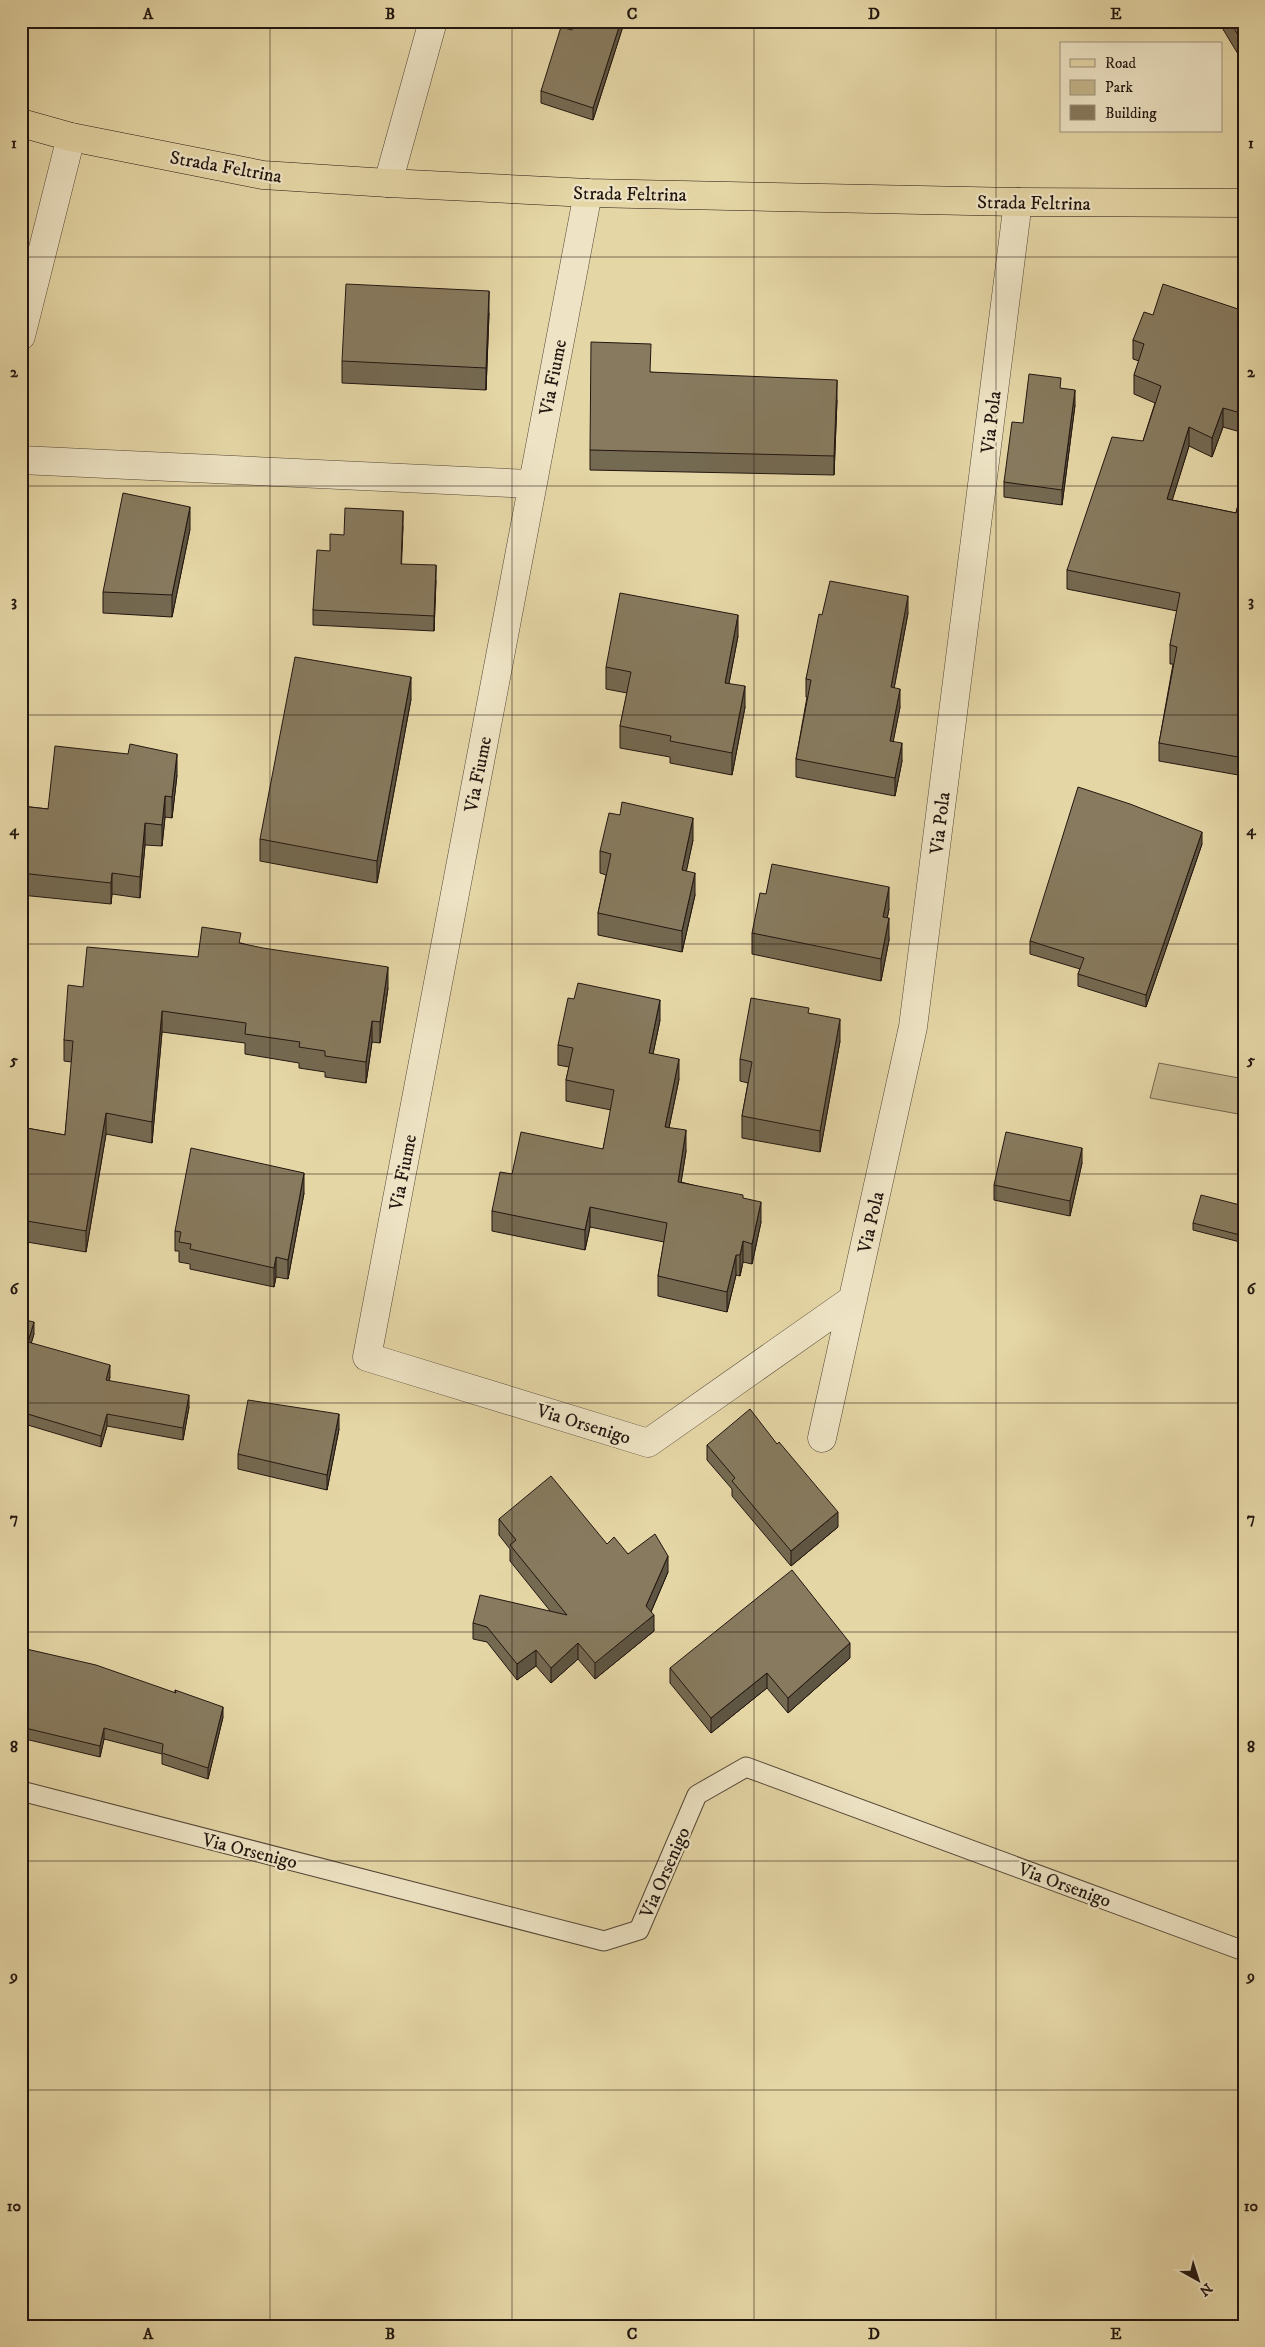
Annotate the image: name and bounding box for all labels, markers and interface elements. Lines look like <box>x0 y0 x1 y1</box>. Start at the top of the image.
text: A <box>142 4 154 24</box>
text: B <box>385 4 395 24</box>
text: C <box>627 4 637 24</box>
text: D <box>868 4 880 24</box>
text: E <box>1110 4 1122 24</box>
legend <box>1060 42 1222 132</box>
text: Road <box>1105 54 1137 73</box>
text: Park <box>1105 78 1134 97</box>
text: Building <box>1105 104 1157 123</box>
text: 1 <box>11 133 17 153</box>
text: 1 <box>1248 133 1254 153</box>
street label: Strada Feltrina <box>168 146 284 189</box>
street label: Strada Feltrina <box>573 182 687 207</box>
street label: Strada Feltrina <box>977 191 1091 216</box>
street label: Via Fiume <box>535 337 572 418</box>
text: 2 <box>10 362 19 382</box>
text: 2 <box>1247 362 1256 382</box>
street label: Via Pola <box>976 390 1007 456</box>
text: 3 <box>11 591 17 611</box>
text: 3 <box>1248 591 1254 611</box>
street label: Via Fiume <box>460 734 497 815</box>
street label: Via Pola <box>925 791 956 857</box>
text: 4 <box>8 820 19 840</box>
text: 4 <box>1245 820 1256 840</box>
text: 5 <box>9 1050 18 1070</box>
text: 5 <box>1246 1050 1255 1070</box>
street label: Via Fiume <box>385 1132 422 1213</box>
street label: Via Pola <box>853 1189 890 1256</box>
text: 6 <box>10 1279 20 1299</box>
text: 6 <box>1247 1279 1257 1299</box>
street label: Via Orsenigo <box>533 1399 633 1450</box>
text: 7 <box>10 1508 18 1528</box>
text: 7 <box>1247 1508 1255 1528</box>
text: 8 <box>10 1737 18 1757</box>
text: 8 <box>1247 1737 1255 1757</box>
street label: Via Orsenigo <box>635 1824 696 1923</box>
street label: Via Orsenigo <box>199 1828 299 1874</box>
street label: Via Orsenigo <box>1014 1858 1114 1913</box>
text: 9 <box>9 1966 18 1986</box>
text: 9 <box>1246 1966 1255 1986</box>
text: 10 <box>7 2196 22 2216</box>
text: 10 <box>1244 2196 1259 2216</box>
north arrow <box>1172 2254 1222 2304</box>
text: N <box>1195 2279 1216 2300</box>
text: A <box>142 2324 154 2344</box>
text: B <box>385 2324 395 2344</box>
text: C <box>627 2324 637 2344</box>
text: D <box>868 2324 880 2344</box>
text: E <box>1110 2324 1122 2344</box>

